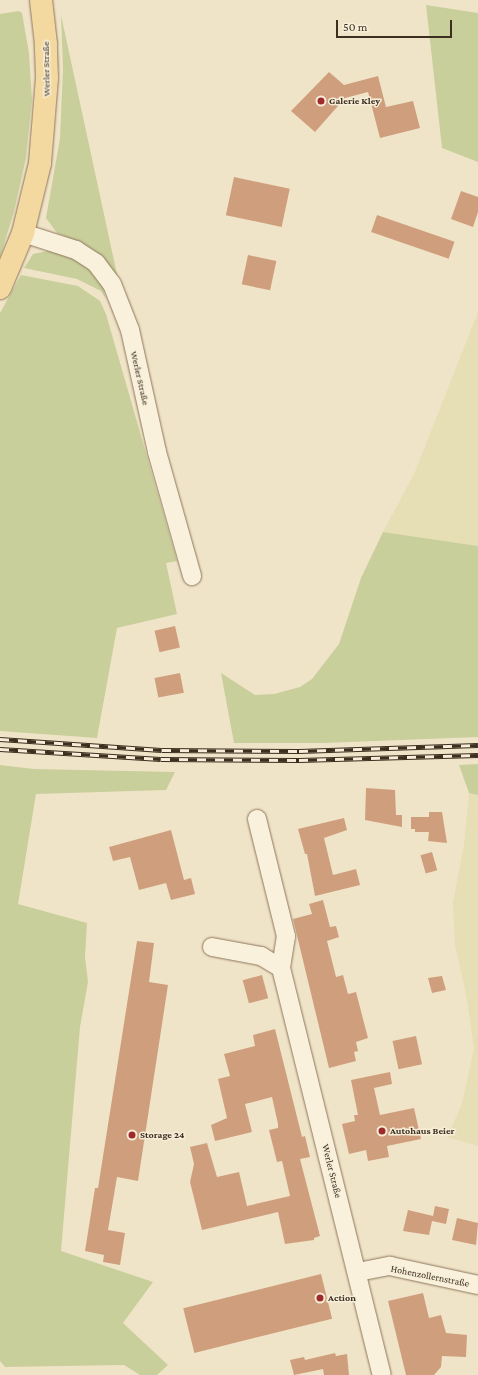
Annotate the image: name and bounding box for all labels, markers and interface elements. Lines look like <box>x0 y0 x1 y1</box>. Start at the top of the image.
scale bar <box>338 12 454 38</box>
text: 50 m <box>343 20 367 34</box>
street label: Werler Straße <box>40 41 52 97</box>
place label: Galerie Kley <box>329 95 380 107</box>
marker: Galerie Kley <box>316 96 326 106</box>
street label: Werler Straße <box>128 350 152 406</box>
place label: Autohaus Beier <box>390 1125 455 1137</box>
marker: Autohaus Beier <box>377 1126 387 1136</box>
place label: Storage 24 <box>140 1129 184 1141</box>
marker: Storage 24 <box>127 1130 137 1140</box>
street label: Werler Straße <box>320 1143 344 1199</box>
street label: Hohenzollernstraße <box>390 1263 470 1289</box>
place label: Action <box>328 1292 356 1304</box>
marker: Action <box>315 1293 325 1303</box>

